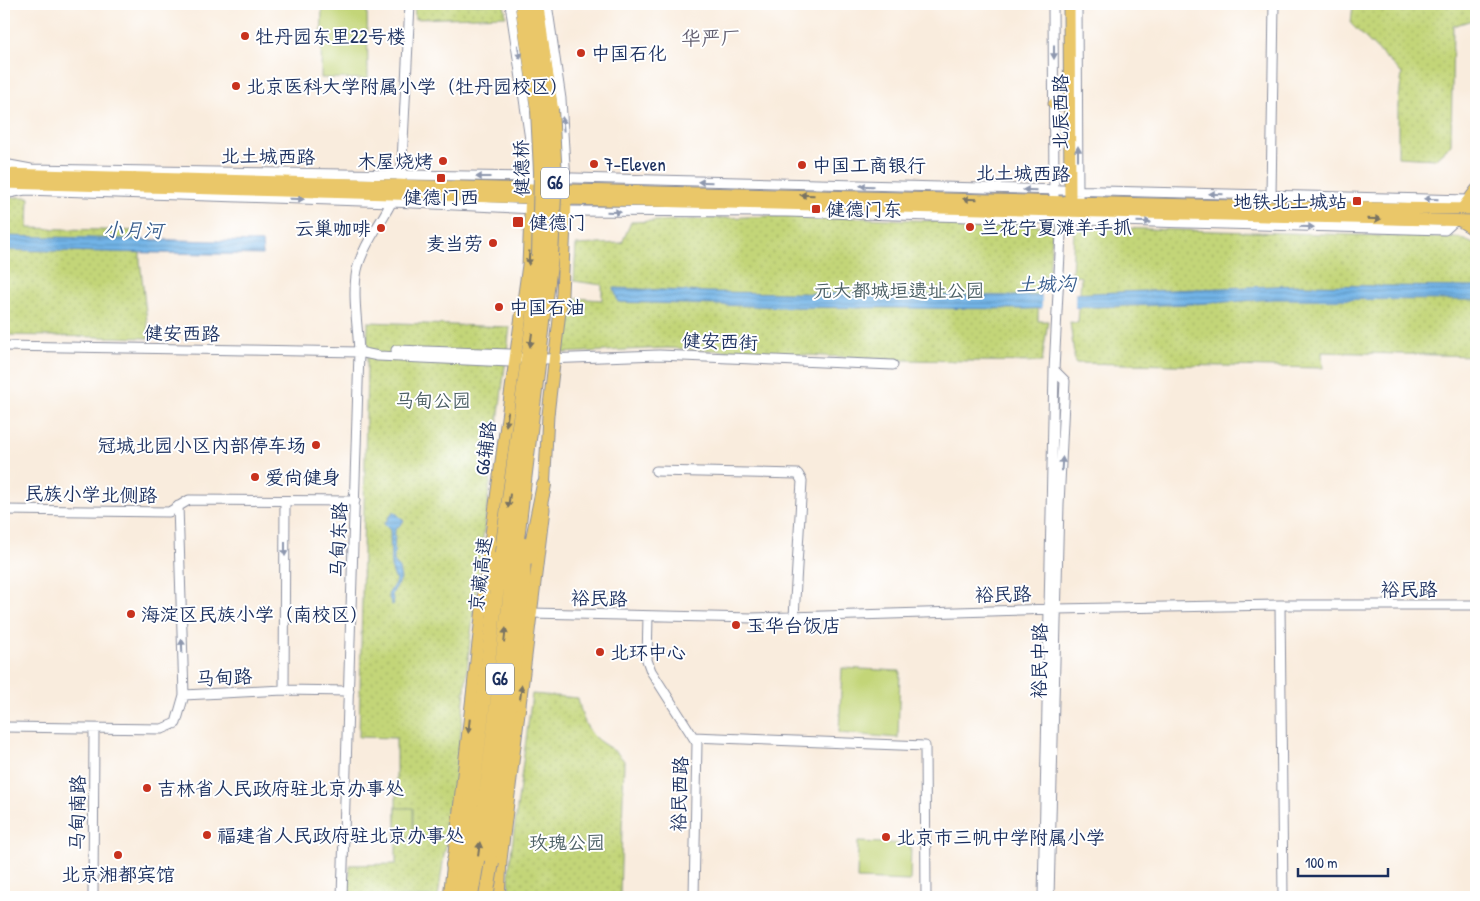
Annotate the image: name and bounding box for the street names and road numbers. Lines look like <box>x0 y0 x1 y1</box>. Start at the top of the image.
street label: 北辰西路 <box>1047 74 1073 150</box>
street label: 健德桥 <box>508 139 534 197</box>
street label: 北土城西路 <box>220 142 316 170</box>
street label: 北土城西路 <box>975 159 1071 187</box>
road number: G6 <box>541 168 569 198</box>
street label: 健安西路 <box>144 319 220 347</box>
street label: 健安西街 <box>682 327 758 355</box>
street label: G6辅路 <box>468 419 502 477</box>
street label: 民族小学北侧路 <box>24 480 158 508</box>
street label: 马甸东路 <box>324 502 352 578</box>
street label: 京藏高速 <box>462 535 498 613</box>
street label: 裕民路 <box>1380 576 1438 602</box>
street label: 裕民路 <box>974 581 1032 607</box>
street label: 裕民路 <box>570 585 628 611</box>
street label: 裕民中路 <box>1025 623 1053 699</box>
street label: 马甸路 <box>195 663 253 691</box>
road number: G6 <box>486 664 514 694</box>
street label: 裕民西路 <box>665 756 693 832</box>
street label: 马甸南路 <box>63 775 91 851</box>

